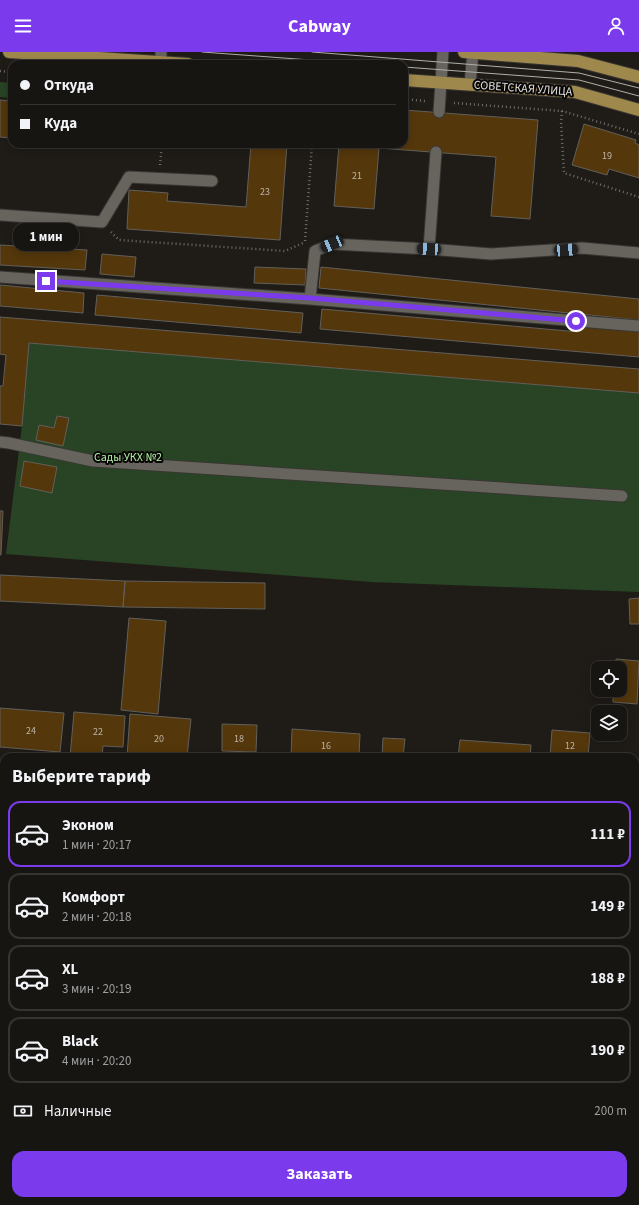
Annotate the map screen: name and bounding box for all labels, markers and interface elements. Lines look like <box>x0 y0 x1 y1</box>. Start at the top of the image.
text: Cabway <box>288 14 351 39</box>
icon: menu <box>12 15 34 37</box>
icon: person <box>605 15 627 37</box>
text: Откуда <box>44 75 94 96</box>
street label: СОВЕТСКАЯ УЛИЦА <box>473 77 573 100</box>
text: Куда <box>44 113 77 134</box>
house number: 19 <box>602 149 612 163</box>
house number: 21 <box>352 169 362 183</box>
house number: 23 <box>260 185 270 199</box>
callout: 1 мин <box>13 223 79 251</box>
text: 1 мин <box>29 228 63 246</box>
car <box>319 234 345 254</box>
car <box>417 242 441 256</box>
car <box>554 243 578 257</box>
route end <box>37 272 55 290</box>
route start <box>567 312 585 330</box>
park label: Сады УКХ №2 <box>94 449 162 466</box>
map controls <box>591 661 627 741</box>
button: locate <box>591 661 627 697</box>
button: layers <box>591 705 627 741</box>
house number: 24 <box>26 724 36 738</box>
house number: 22 <box>93 725 103 739</box>
house number: 20 <box>154 732 164 746</box>
house number: 18 <box>234 732 244 746</box>
house number: 16 <box>321 739 331 753</box>
house number: 12 <box>565 739 575 753</box>
text: Выберите тариф <box>12 764 151 789</box>
text: Эконом <box>62 815 114 836</box>
icon: car <box>14 816 50 852</box>
text: 111 ₽ <box>590 824 625 845</box>
text: 1 мин · 20:17 <box>62 836 131 854</box>
text: Комфорт <box>62 887 125 908</box>
icon: car <box>14 888 50 924</box>
text: 149 ₽ <box>590 896 625 917</box>
text: 2 мин · 20:18 <box>62 908 131 926</box>
text: XL <box>62 959 78 980</box>
icon: car <box>14 960 50 996</box>
text: 188 ₽ <box>590 968 625 989</box>
text: 3 мин · 20:19 <box>62 980 131 998</box>
text: Black <box>62 1031 99 1052</box>
icon: car <box>14 1032 50 1068</box>
text: 190 ₽ <box>590 1040 625 1061</box>
text: 4 мин · 20:20 <box>62 1052 131 1070</box>
icon: cash <box>12 1100 34 1122</box>
text: Наличные <box>44 1101 111 1122</box>
text: 200 m <box>594 1102 627 1120</box>
button: Заказать <box>12 1151 627 1197</box>

